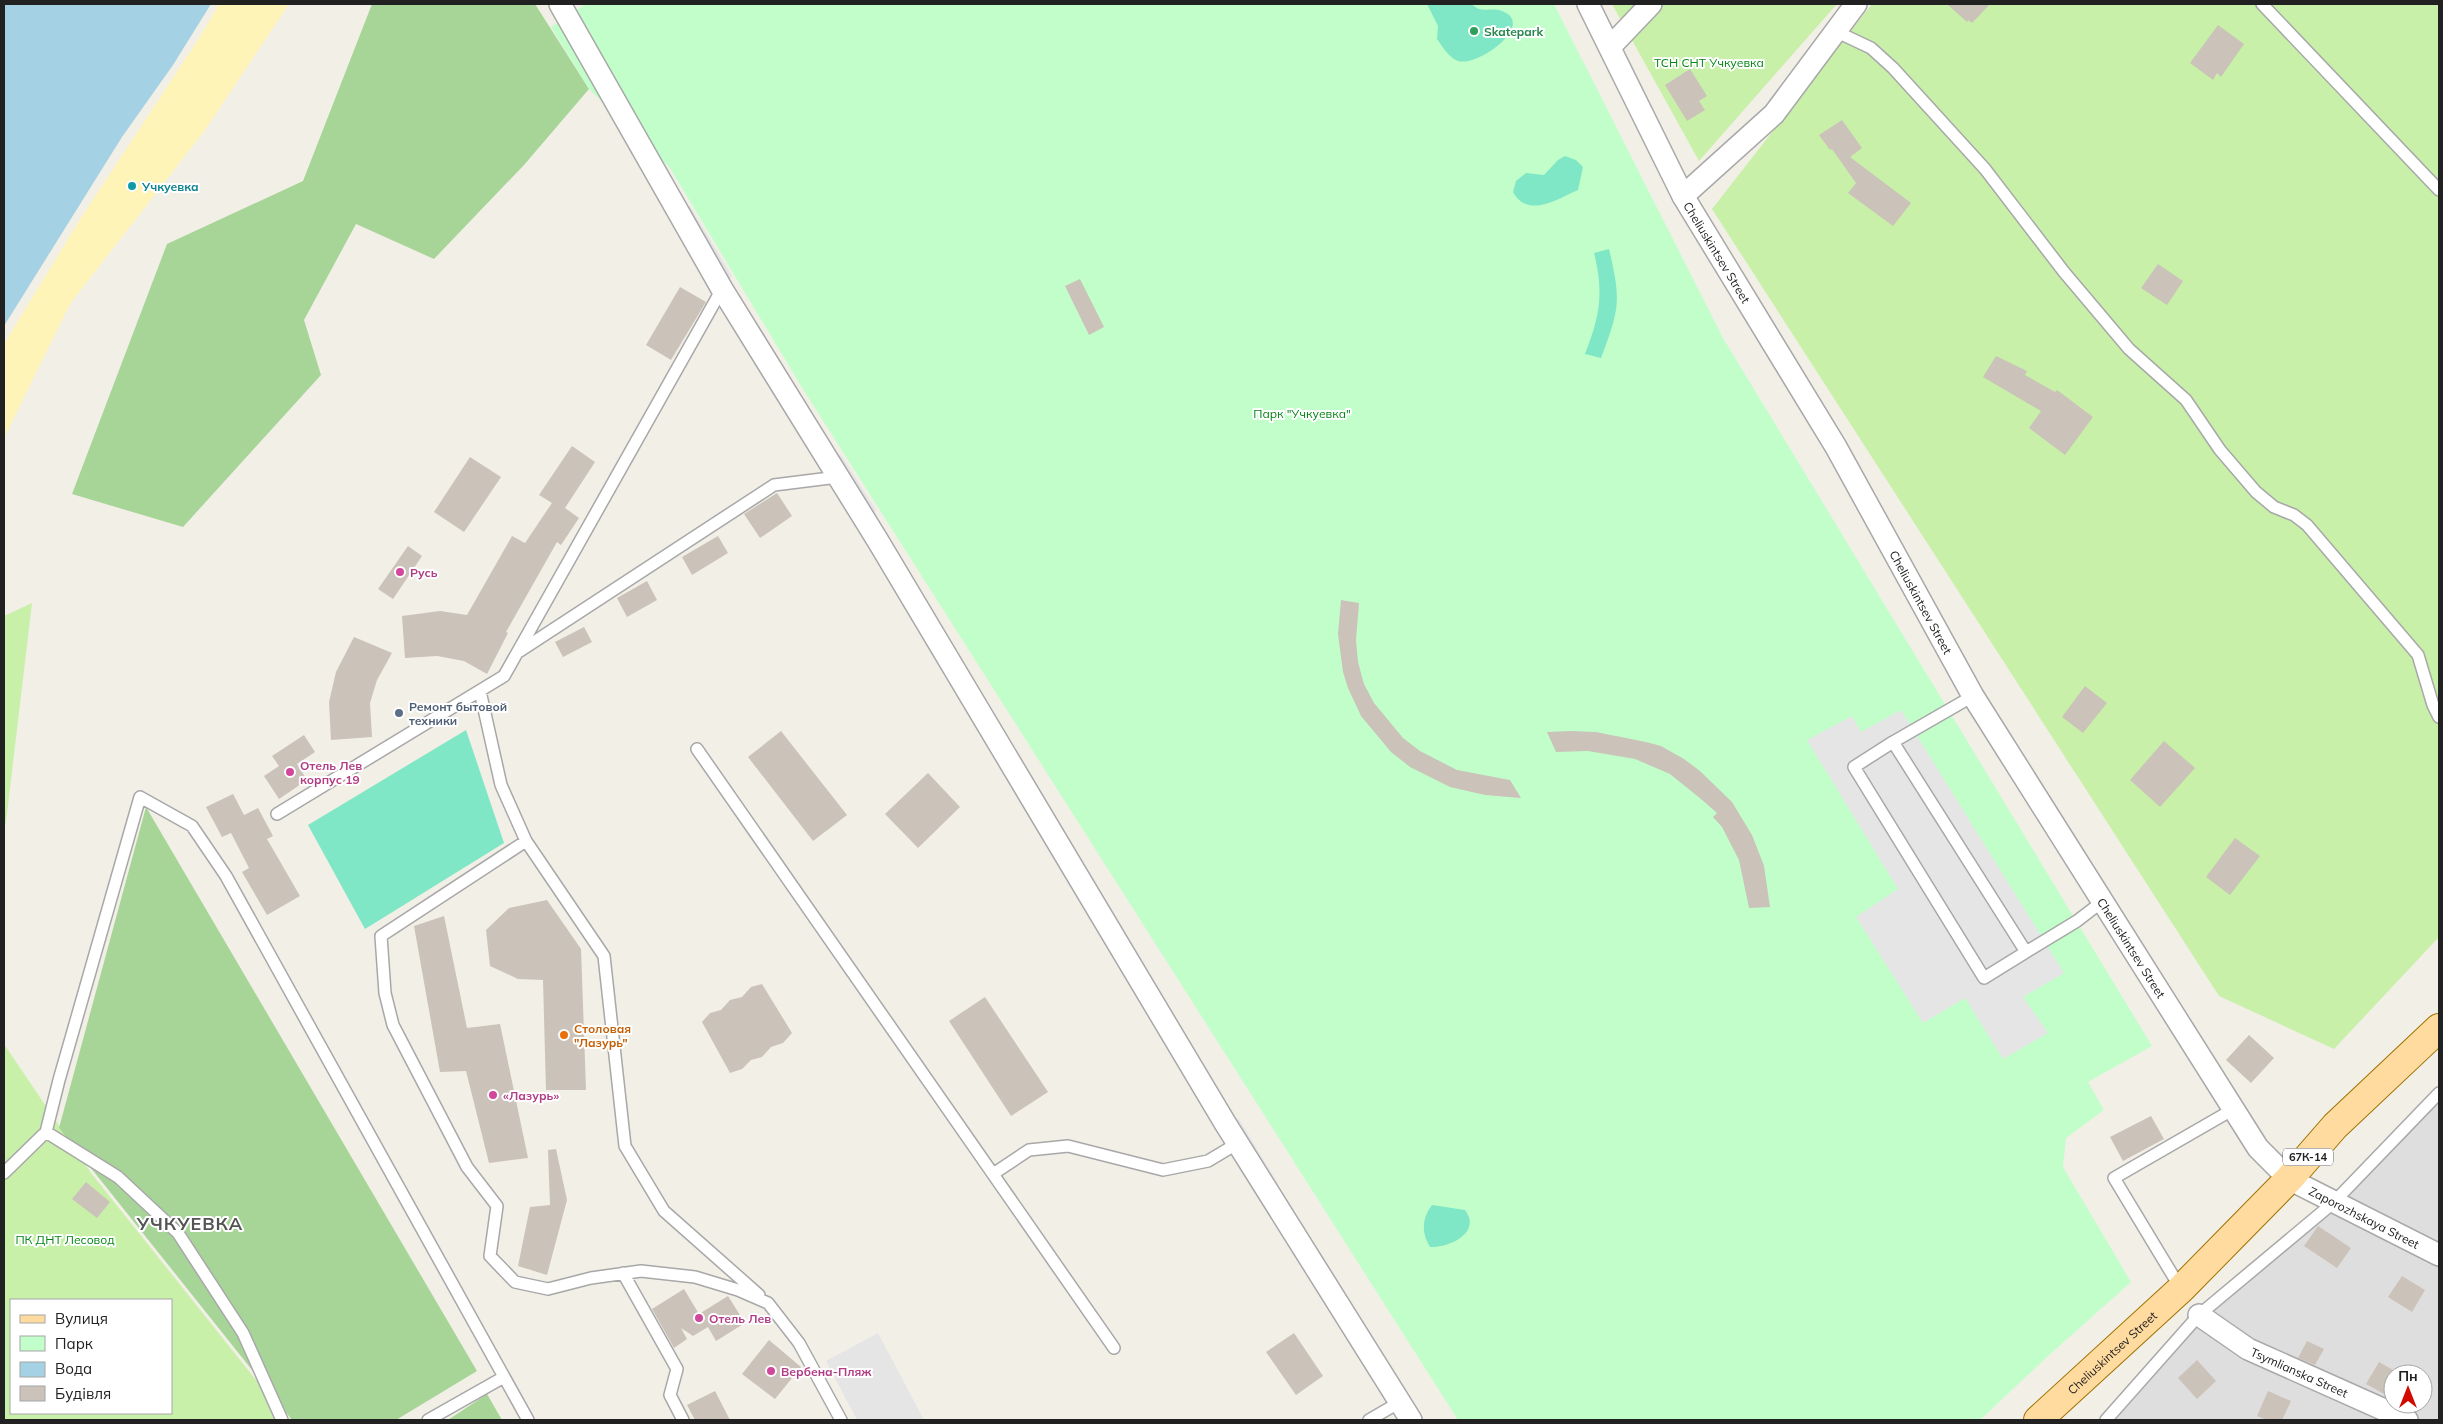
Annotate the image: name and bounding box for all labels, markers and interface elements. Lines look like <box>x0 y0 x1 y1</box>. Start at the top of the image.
place label: Skatepark <box>1484 24 1543 39</box>
marker: Skatepark <box>1468 25 1480 37</box>
park label: ТСН СНТ Учкуевка <box>1654 55 1764 70</box>
place label: Учкуевка <box>141 179 199 194</box>
marker: Учкуевка <box>126 180 138 192</box>
street label: Cheliuskintsev Street <box>1681 199 1754 306</box>
park label: Парк "Учкуевка" <box>1253 406 1351 421</box>
street label: Cheliuskintsev Street <box>1887 548 1956 656</box>
place label: Русь <box>410 565 438 580</box>
marker: Русь <box>394 566 406 578</box>
place label: Ремонт бытовой техники <box>409 699 507 728</box>
marker: Ремонт бытовой техники <box>393 707 405 719</box>
place label: Отель Лев корпус 19 <box>300 758 362 787</box>
marker: Отель Лев корпус 19 <box>284 766 296 778</box>
street label: Cheliuskintsev Street <box>2095 895 2169 1001</box>
place label: Столовая "Лазурь" <box>574 1021 631 1050</box>
marker: Столовая "Лазурь" <box>558 1029 570 1041</box>
place label: «Лазурь» <box>503 1088 559 1103</box>
marker: «Лазурь» <box>487 1089 499 1101</box>
road number: 67К-14 <box>2283 1148 2333 1166</box>
street label: Zaporozhskaya Street <box>2307 1183 2422 1251</box>
district label: УЧКУЕВКА <box>136 1212 243 1235</box>
park label: ПК ДНТ Лесовод <box>15 1232 115 1247</box>
legend <box>10 1299 172 1414</box>
street label: Cheliuskintsev Street <box>2064 1308 2160 1397</box>
text: Вулиця <box>55 1309 108 1328</box>
place label: Отель Лев <box>709 1311 771 1326</box>
marker: Отель Лев <box>693 1312 705 1324</box>
text: Парк <box>55 1334 94 1353</box>
street label: Tsymlianska Street <box>2249 1344 2350 1400</box>
text: Вода <box>55 1359 92 1378</box>
place label: Вербена-Пляж <box>781 1364 872 1379</box>
north arrow <box>2383 1364 2433 1414</box>
marker: Вербена-Пляж <box>765 1365 777 1377</box>
text: Пн <box>2398 1367 2418 1385</box>
text: Будівля <box>55 1384 111 1403</box>

